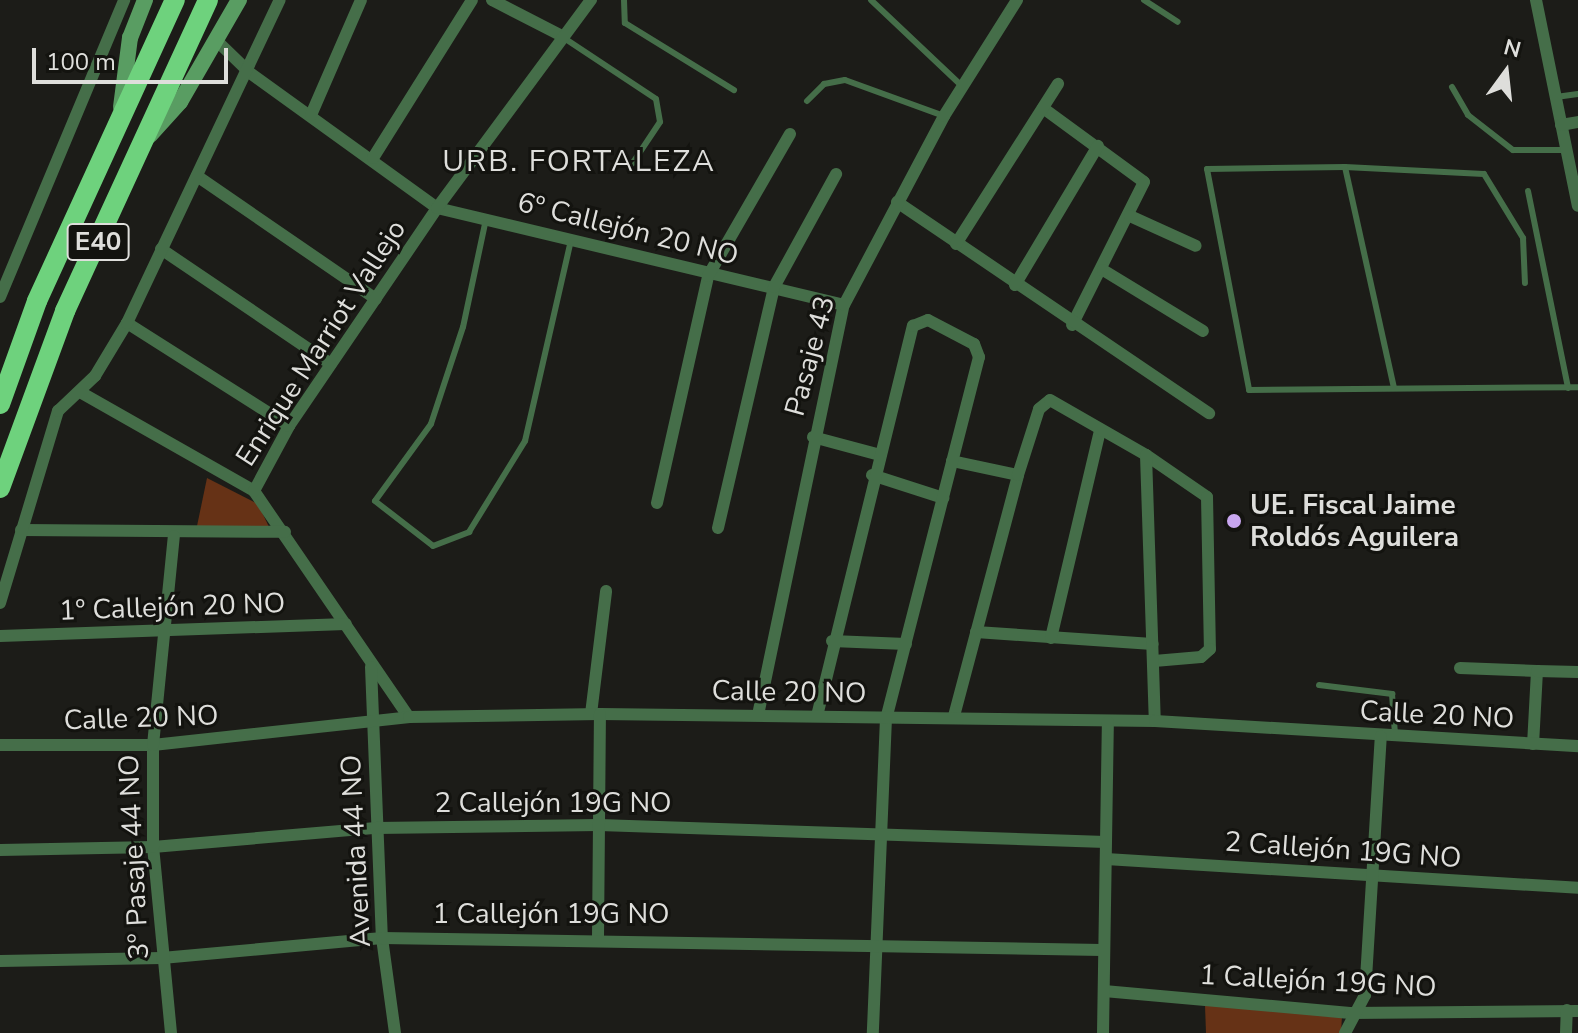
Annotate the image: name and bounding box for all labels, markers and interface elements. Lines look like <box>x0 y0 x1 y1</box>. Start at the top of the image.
scale bar <box>36 32 232 82</box>
north arrow <box>1466 32 1546 112</box>
text: N <box>1500 32 1524 65</box>
text: 100 m <box>46 46 116 78</box>
district label: URB. FORTALEZA <box>442 144 716 180</box>
street label: 6º Callejón 20 NO <box>514 185 742 273</box>
street label: Enrique Marriot Vallejo <box>229 214 413 472</box>
road number: E40 <box>66 220 130 264</box>
street label: Pasaje 43 <box>778 292 842 420</box>
place label: UE. Fiscal Jaime Roldós Aguilera <box>1250 488 1459 554</box>
marker: UE. Fiscal Jaime Roldós Aguilera <box>1225 512 1243 530</box>
street label: 1º Callejón 20 NO <box>58 586 286 628</box>
street label: Calle 20 NO <box>711 674 867 710</box>
street label: Calle 20 NO <box>1359 694 1515 736</box>
street label: Calle 20 NO <box>63 699 219 737</box>
street label: 3º Pasaje 44 NO <box>112 754 156 960</box>
street label: Avenida 44 NO <box>334 754 378 948</box>
street label: 2 Callejón 19G NO <box>434 786 672 820</box>
street label: 2 Callejón 19G NO <box>1224 825 1462 875</box>
street label: 1 Callejón 19G NO <box>432 897 670 931</box>
street label: 1 Callejón 19G NO <box>1199 958 1437 1004</box>

